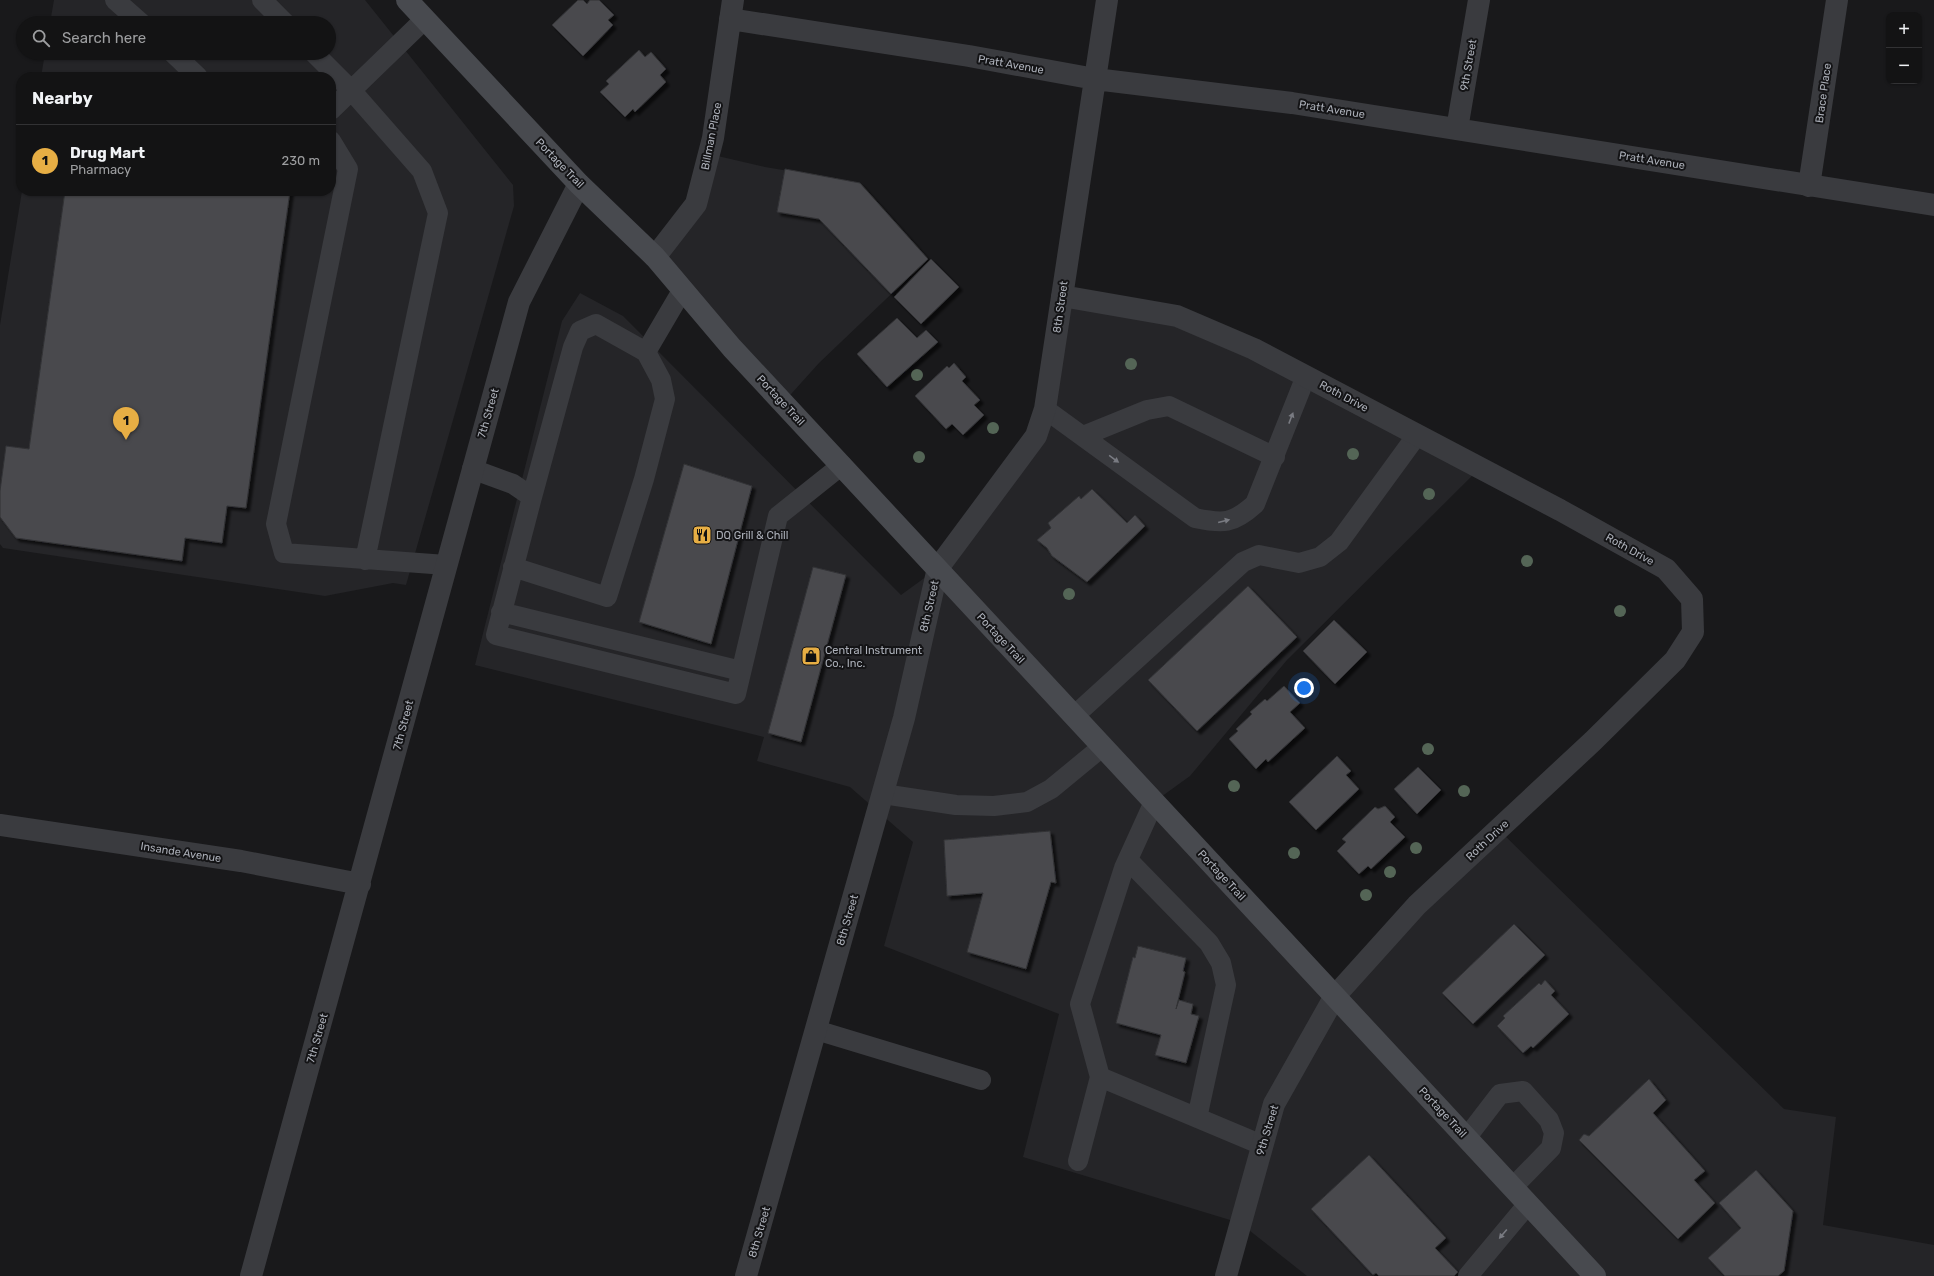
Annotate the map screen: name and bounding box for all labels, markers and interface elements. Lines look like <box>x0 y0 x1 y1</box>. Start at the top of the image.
map controls <box>1886 12 1922 84</box>
button: + <box>1886 12 1922 48</box>
search box <box>16 16 336 60</box>
icon: search <box>30 27 52 49</box>
text: Search here <box>62 29 146 47</box>
street label: 9th Street <box>1458 38 1480 92</box>
button: − <box>1886 48 1922 84</box>
street label: Pratt Avenue <box>977 52 1045 77</box>
street label: Brace Place <box>1813 62 1834 124</box>
text: Nearby <box>32 88 93 108</box>
street label: Pratt Avenue <box>1298 98 1366 121</box>
street label: Billman Place <box>699 101 724 171</box>
street label: Portage Trail <box>533 136 587 191</box>
text: Drug Mart <box>70 144 145 162</box>
street label: Pratt Avenue <box>1618 149 1686 172</box>
text: 1 <box>42 153 48 168</box>
text: 230 m <box>282 153 320 168</box>
text: Pharmacy <box>70 162 131 177</box>
street label: 8th Street <box>1050 279 1071 334</box>
street label: Portage Trail <box>754 373 807 428</box>
street label: Roth Drive <box>1317 378 1370 415</box>
street label: 7th Street <box>475 386 502 440</box>
pin: 1 <box>113 407 139 440</box>
one-way arrow <box>1288 411 1294 423</box>
one-way arrow <box>1109 455 1119 463</box>
one-way arrow <box>1218 518 1230 524</box>
restaurant icon: DQ Grill & Chill <box>691 524 713 546</box>
place label: DQ Grill & Chill <box>716 529 788 542</box>
street label: Roth Drive <box>1603 531 1656 568</box>
street label: 8th Street <box>917 578 942 633</box>
street label: Portage Trail <box>974 611 1027 666</box>
place label: Central Instrument Co., Inc. <box>825 644 923 670</box>
shop icon: Central Instrument Co., Inc. <box>800 645 822 667</box>
your location <box>1294 678 1314 698</box>
street label: 7th Street <box>391 698 417 752</box>
street label: Roth Drive <box>1463 817 1511 863</box>
street label: Insande Avenue <box>140 840 222 865</box>
street label: Portage Trail <box>1195 848 1248 903</box>
street label: 8th Street <box>834 892 861 947</box>
street label: 7th Street <box>304 1011 331 1065</box>
street label: Portage Trail <box>1416 1085 1469 1140</box>
street label: 9th Street <box>1254 1103 1282 1157</box>
street label: 8th Street <box>746 1204 773 1259</box>
one-way arrow <box>1499 1228 1508 1239</box>

